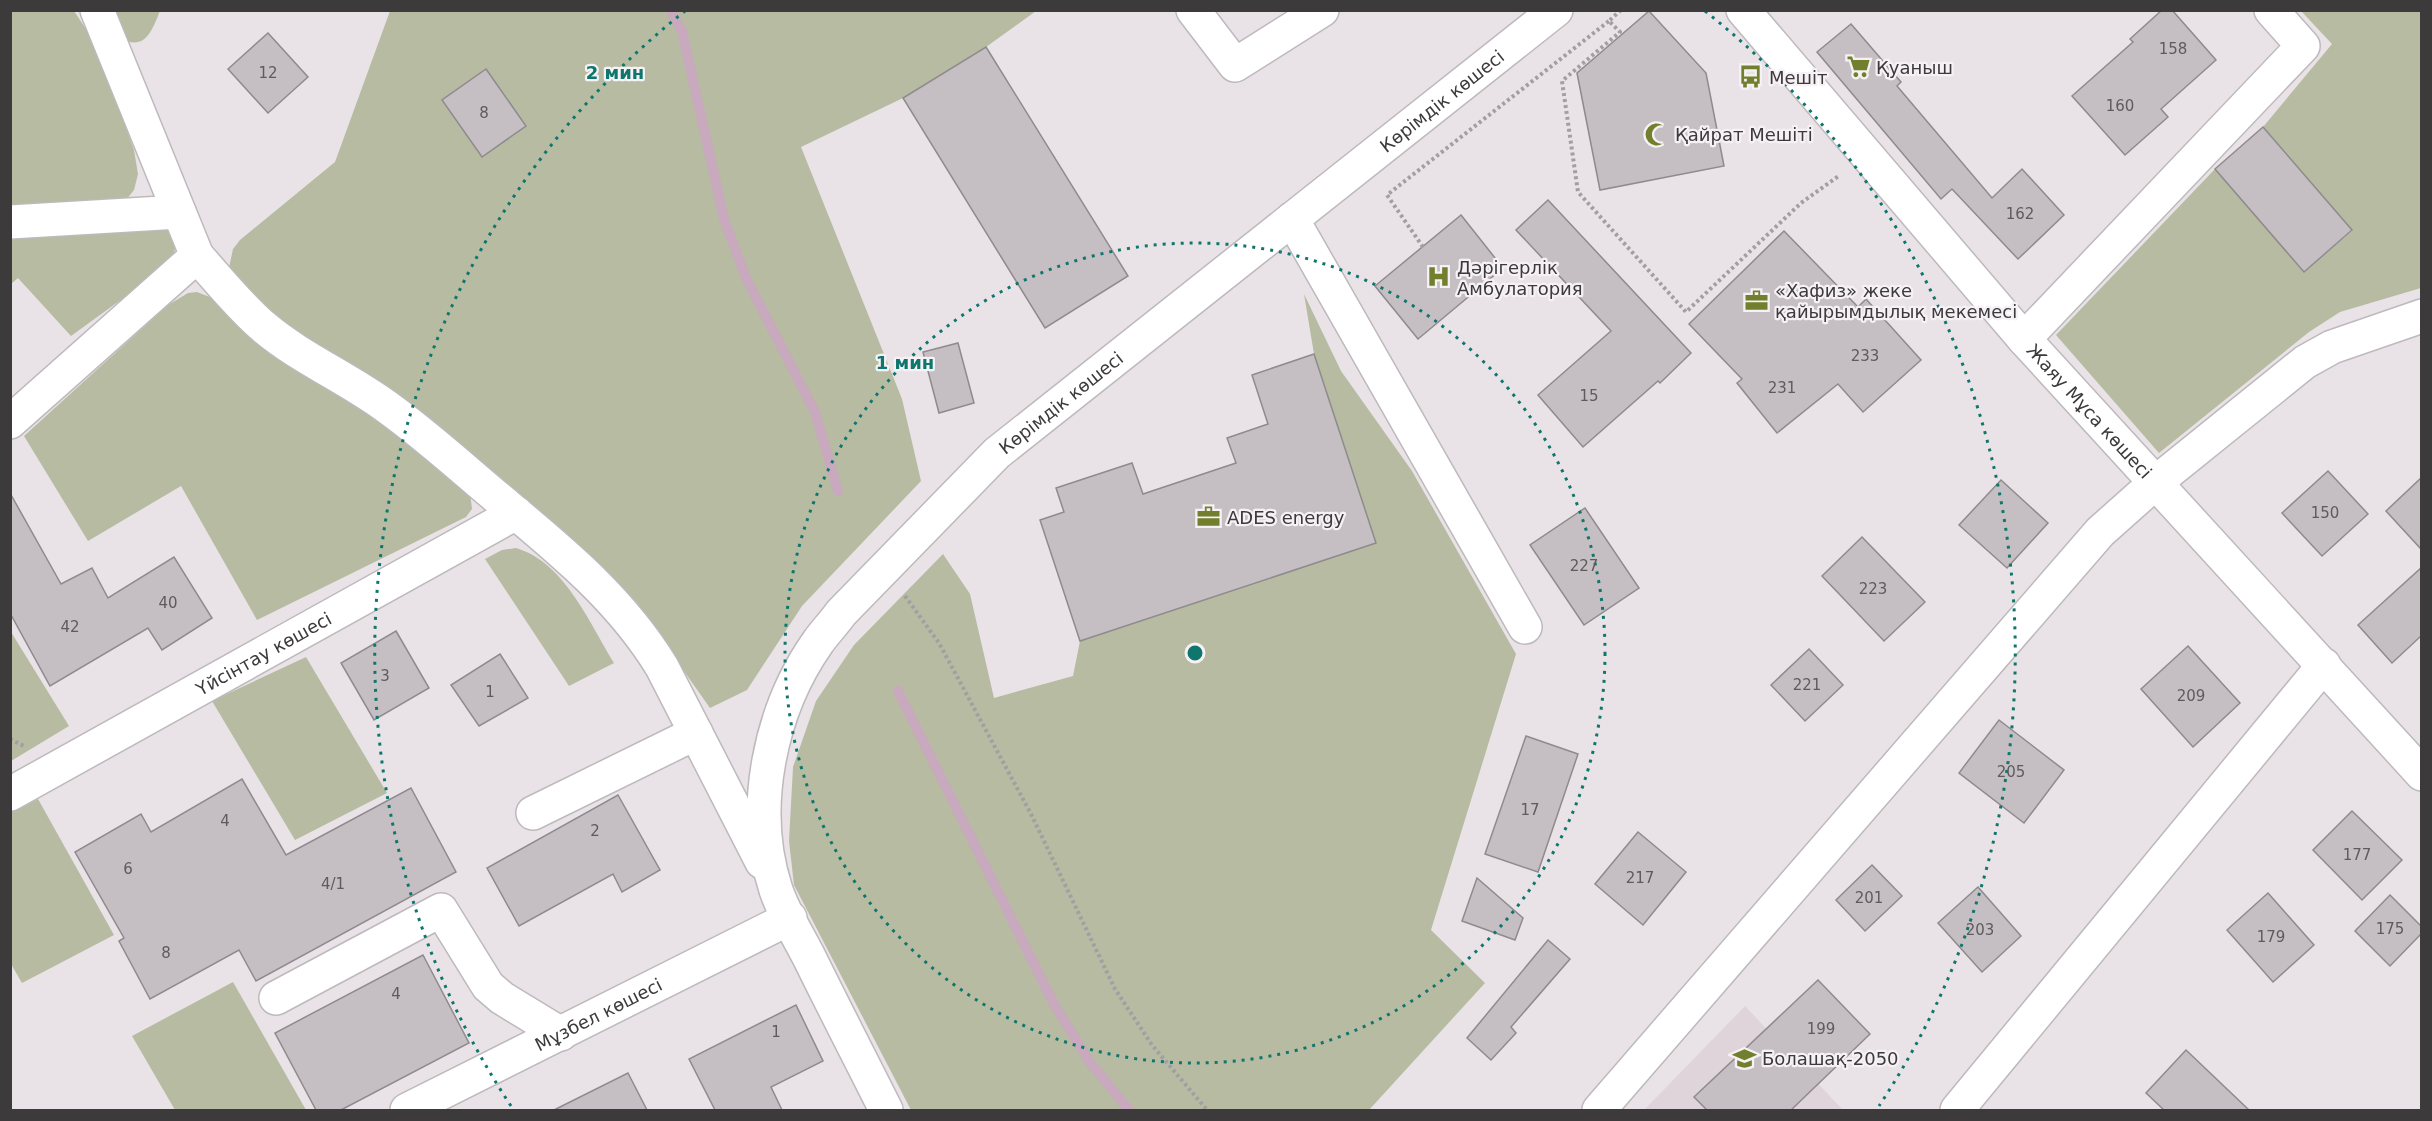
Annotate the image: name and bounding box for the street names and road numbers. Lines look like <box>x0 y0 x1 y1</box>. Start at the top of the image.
street label: Көрімдік көшесі <box>1375 45 1508 156</box>
street label: Жаяу Мұса көшесі <box>2023 339 2156 482</box>
street label: Көрімдік көшесі <box>994 347 1127 458</box>
street label: Үйсінтау көшесі <box>191 607 335 700</box>
street label: Мұзбел көшесі <box>531 973 665 1055</box>

